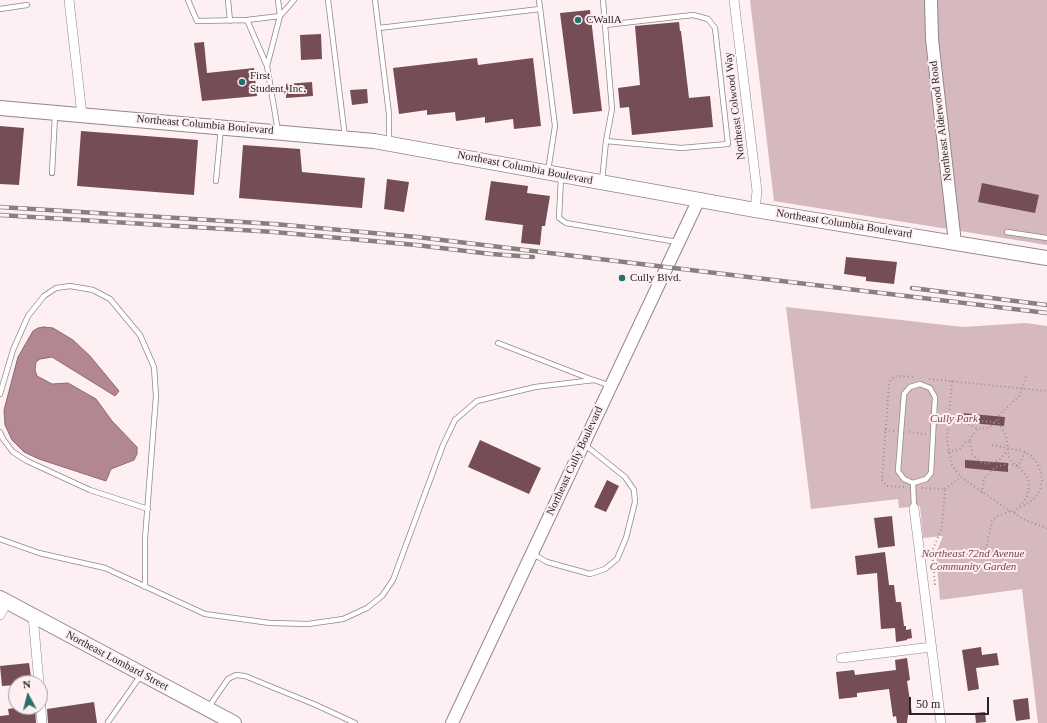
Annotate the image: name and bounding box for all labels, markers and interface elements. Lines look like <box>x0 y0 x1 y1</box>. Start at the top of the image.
place label: CWallA <box>586 13 622 27</box>
marker: CWallA <box>573 15 583 25</box>
street label: Northeast Colwood Way <box>722 51 748 161</box>
street label: Northeast Alderwood Road <box>927 60 955 182</box>
place label: First Student, Inc. <box>250 69 306 95</box>
marker: First Student, Inc. <box>237 77 247 87</box>
street label: Northeast Columbia Boulevard <box>136 112 274 138</box>
street label: Northeast Columbia Boulevard <box>456 148 594 188</box>
street label: Northeast Columbia Boulevard <box>775 207 913 241</box>
place label: Cully Blvd. <box>630 271 681 285</box>
marker: Cully Blvd. <box>617 273 627 283</box>
street label: Northeast Cully Boulevard <box>544 404 606 518</box>
park label: Cully Park <box>930 412 978 426</box>
park label: Northeast 72nd Avenue Community Garden <box>922 547 1024 573</box>
street label: Northeast Lombard Street <box>63 628 171 694</box>
north arrow <box>8 675 48 715</box>
text: N <box>22 678 31 691</box>
scale bar <box>911 689 991 715</box>
text: 50 m <box>916 697 940 711</box>

